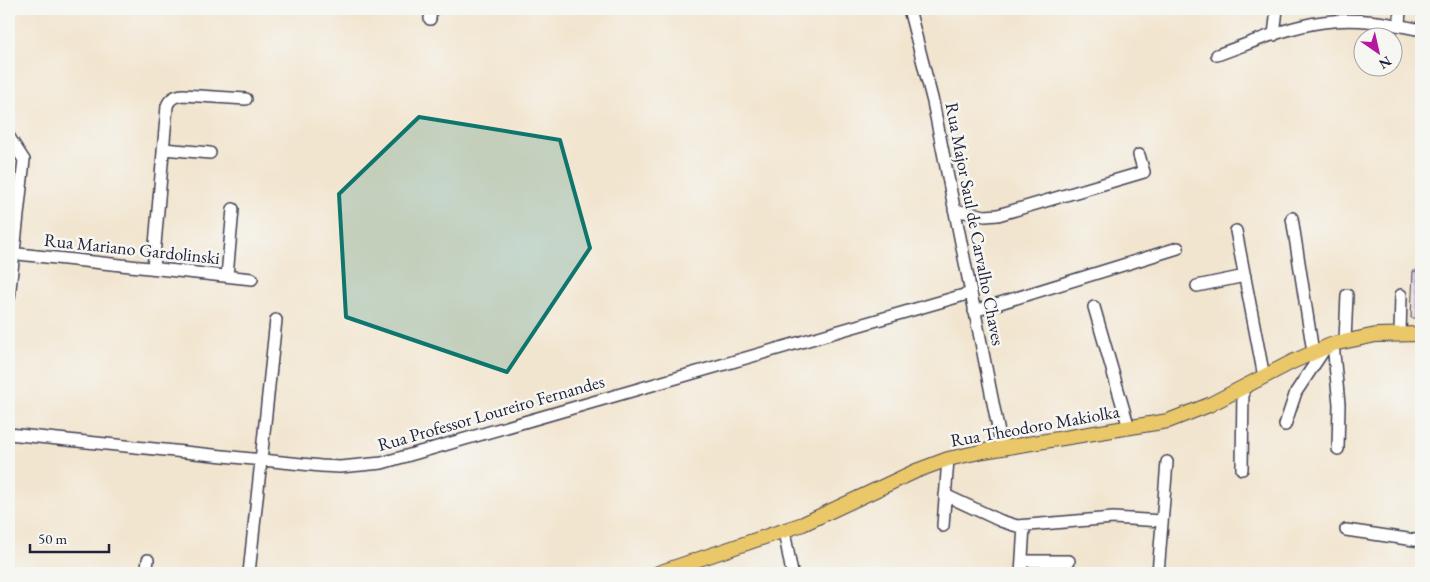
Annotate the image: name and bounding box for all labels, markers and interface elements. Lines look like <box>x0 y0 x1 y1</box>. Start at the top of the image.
north arrow <box>1352 28 1402 78</box>
text: N <box>1375 52 1395 74</box>
street label: Rua Major Saul de Carvalho Chaves <box>941 100 1010 348</box>
street label: Rua Mariano Gardolinski <box>43 228 222 269</box>
street label: Rua Professor Loureiro Fernandes <box>375 369 607 456</box>
street label: Rua Theodoro Makiolka <box>949 399 1122 452</box>
scale bar <box>30 522 109 554</box>
text: 50 m <box>38 529 67 548</box>

